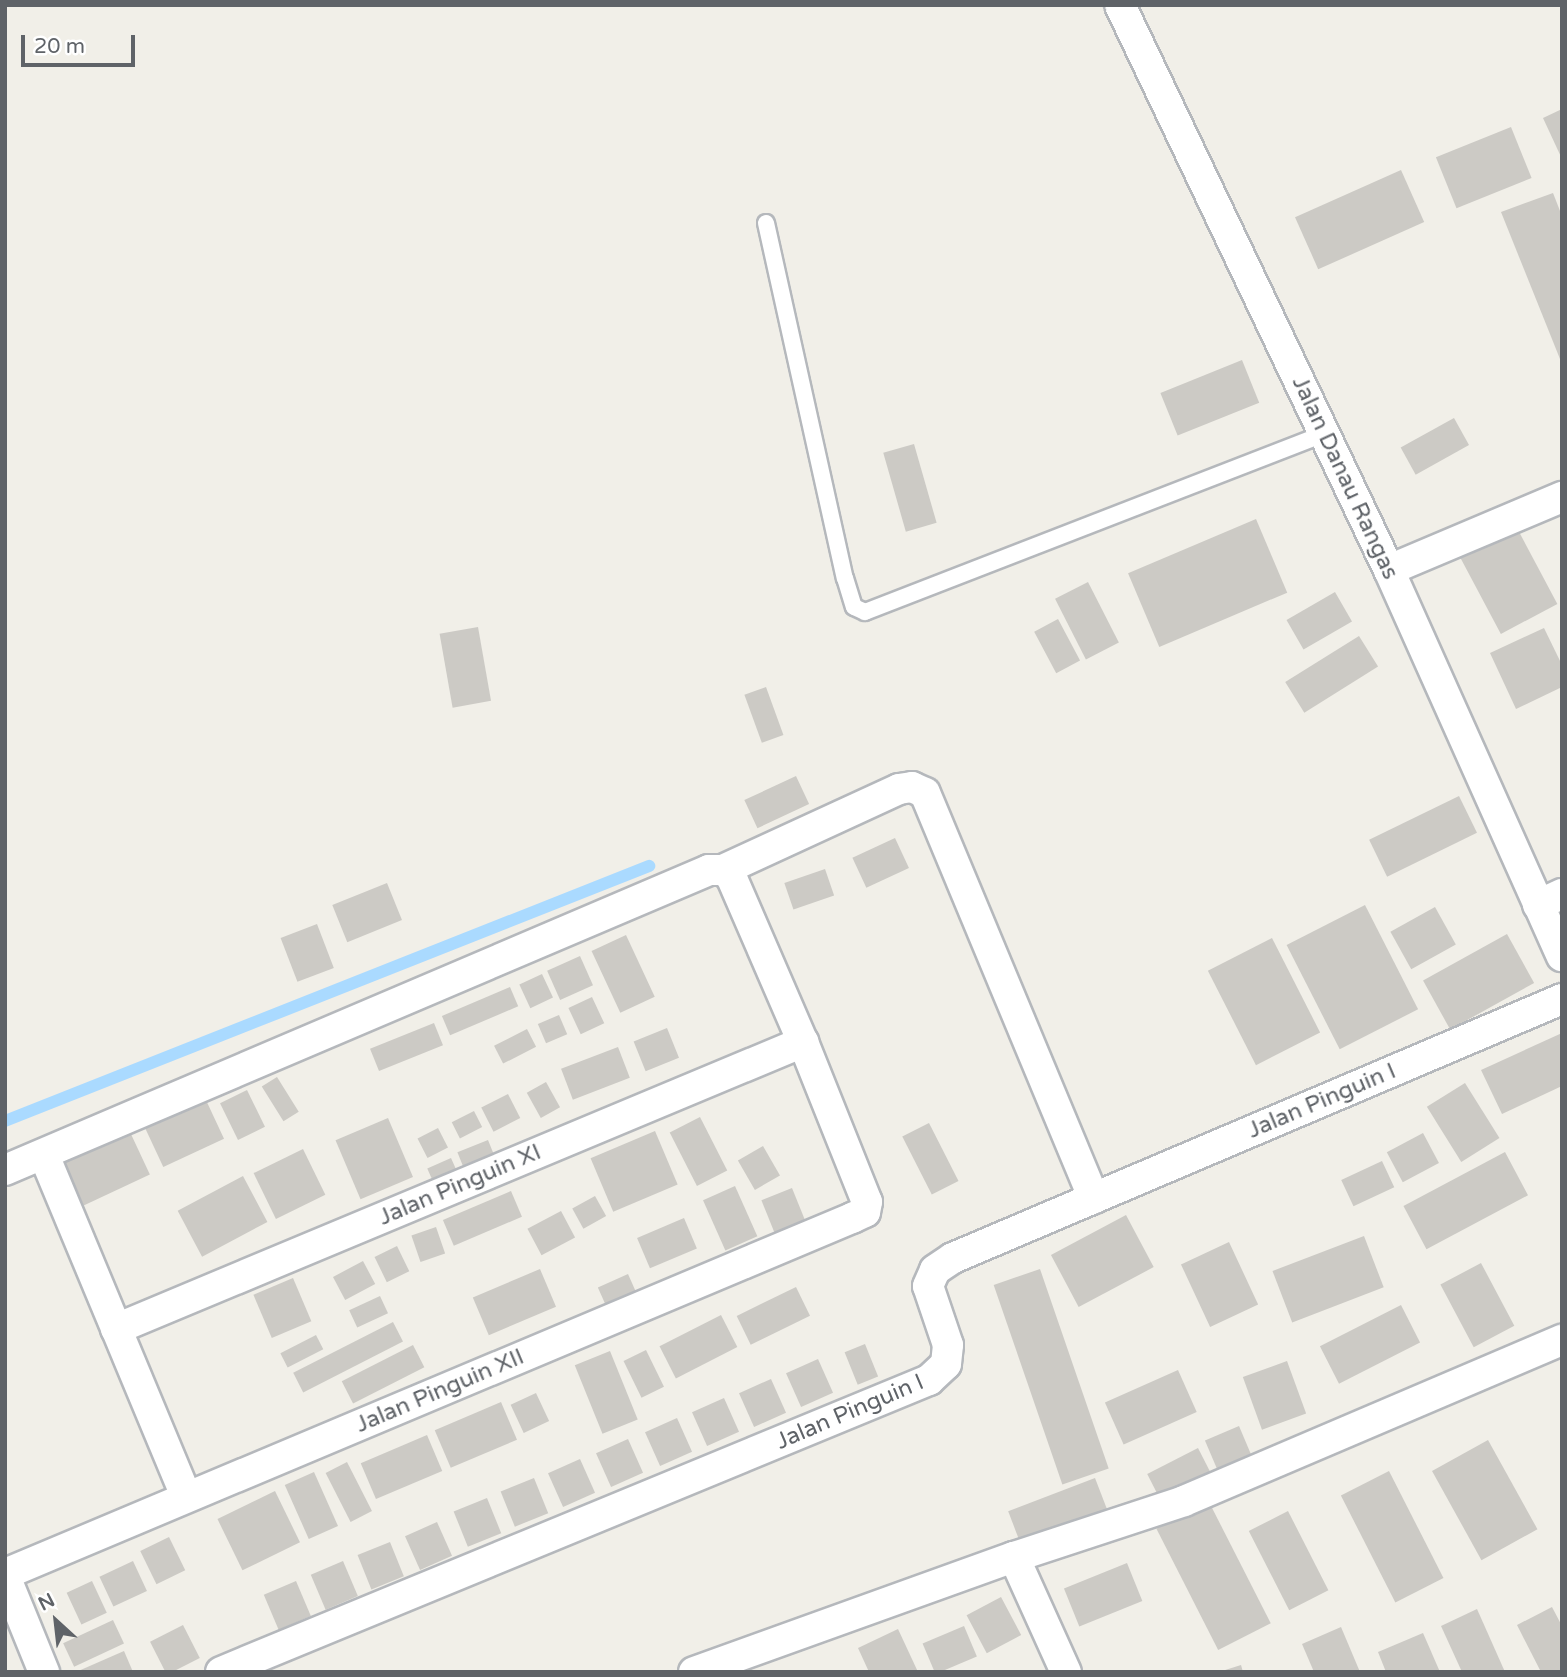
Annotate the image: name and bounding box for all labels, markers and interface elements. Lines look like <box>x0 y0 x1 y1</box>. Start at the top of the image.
scale bar <box>24 21 138 65</box>
text: 20 m <box>34 34 85 59</box>
street label: Jalan Danau Rangas <box>1286 372 1404 584</box>
street label: Jalan Pinguin I <box>1244 1057 1400 1145</box>
street label: Jalan Pinguin XI <box>375 1138 545 1232</box>
street label: Jalan Pinguin XII <box>352 1343 528 1439</box>
street label: Jalan Pinguin I <box>772 1368 928 1456</box>
north arrow <box>21 1586 91 1656</box>
text: N <box>35 1589 58 1616</box>

